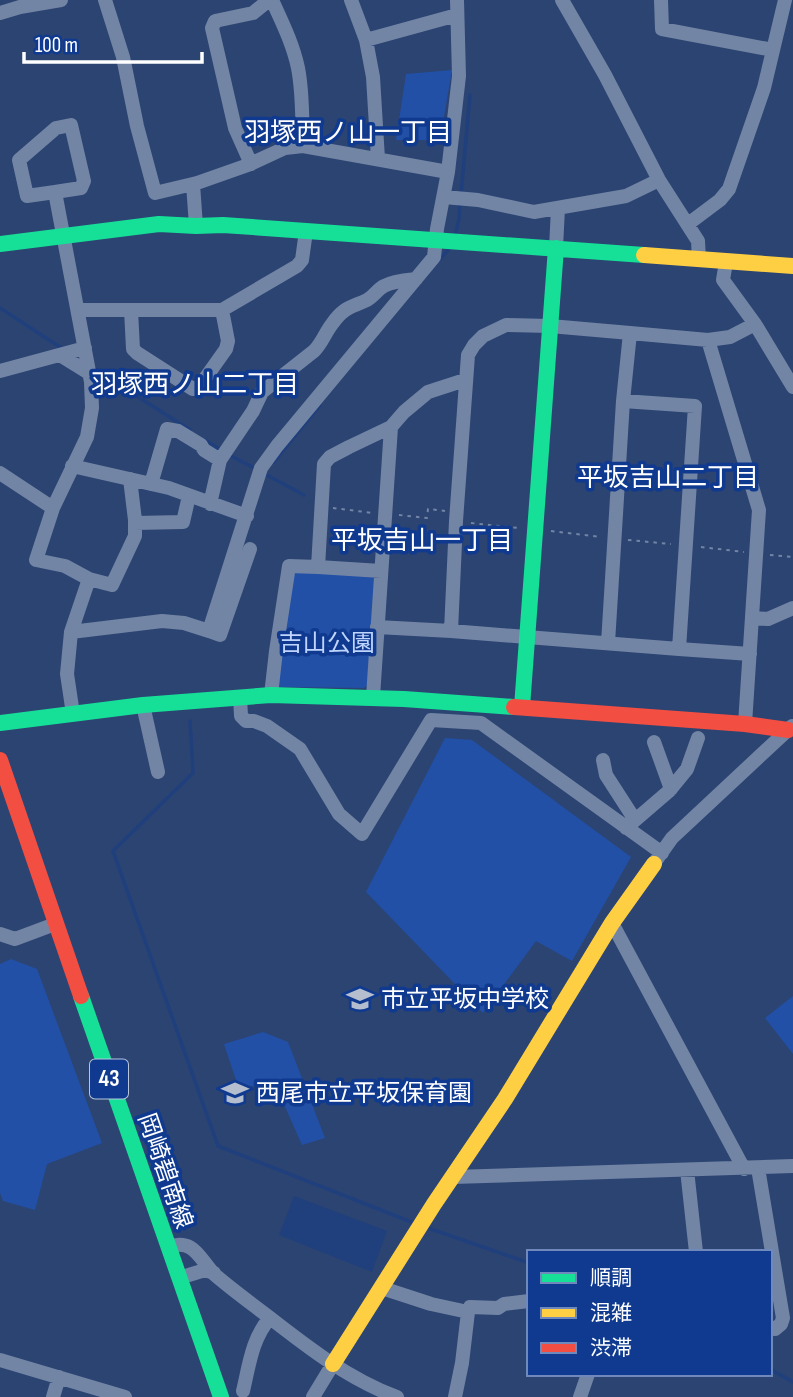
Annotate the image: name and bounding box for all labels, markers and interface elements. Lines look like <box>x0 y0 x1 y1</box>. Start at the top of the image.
scale bar <box>24 21 203 65</box>
text: 100 m <box>35 33 78 58</box>
district label: 羽塚西ノ山一丁目 <box>244 118 452 149</box>
district label: 羽塚西ノ山二丁目 <box>91 370 299 401</box>
district label: 平坂吉山二丁目 <box>577 463 759 494</box>
district label: 平坂吉山一丁目 <box>331 526 513 557</box>
park label: 吉山公園 <box>279 629 375 658</box>
school or university icon: 市立平坂中学校 <box>345 984 375 1014</box>
place label: 市立平坂中学校 <box>381 985 549 1014</box>
road number: 43 <box>90 1060 128 1098</box>
school or university icon: 西尾市立平坂保育園 <box>220 1078 250 1108</box>
place label: 西尾市立平坂保育園 <box>256 1079 472 1108</box>
street label: 岡崎碧南線 <box>132 1110 198 1232</box>
legend <box>527 1250 772 1376</box>
text: 順調 <box>590 1266 632 1291</box>
text: 混雑 <box>590 1301 632 1326</box>
text: 渋滞 <box>590 1336 632 1361</box>

